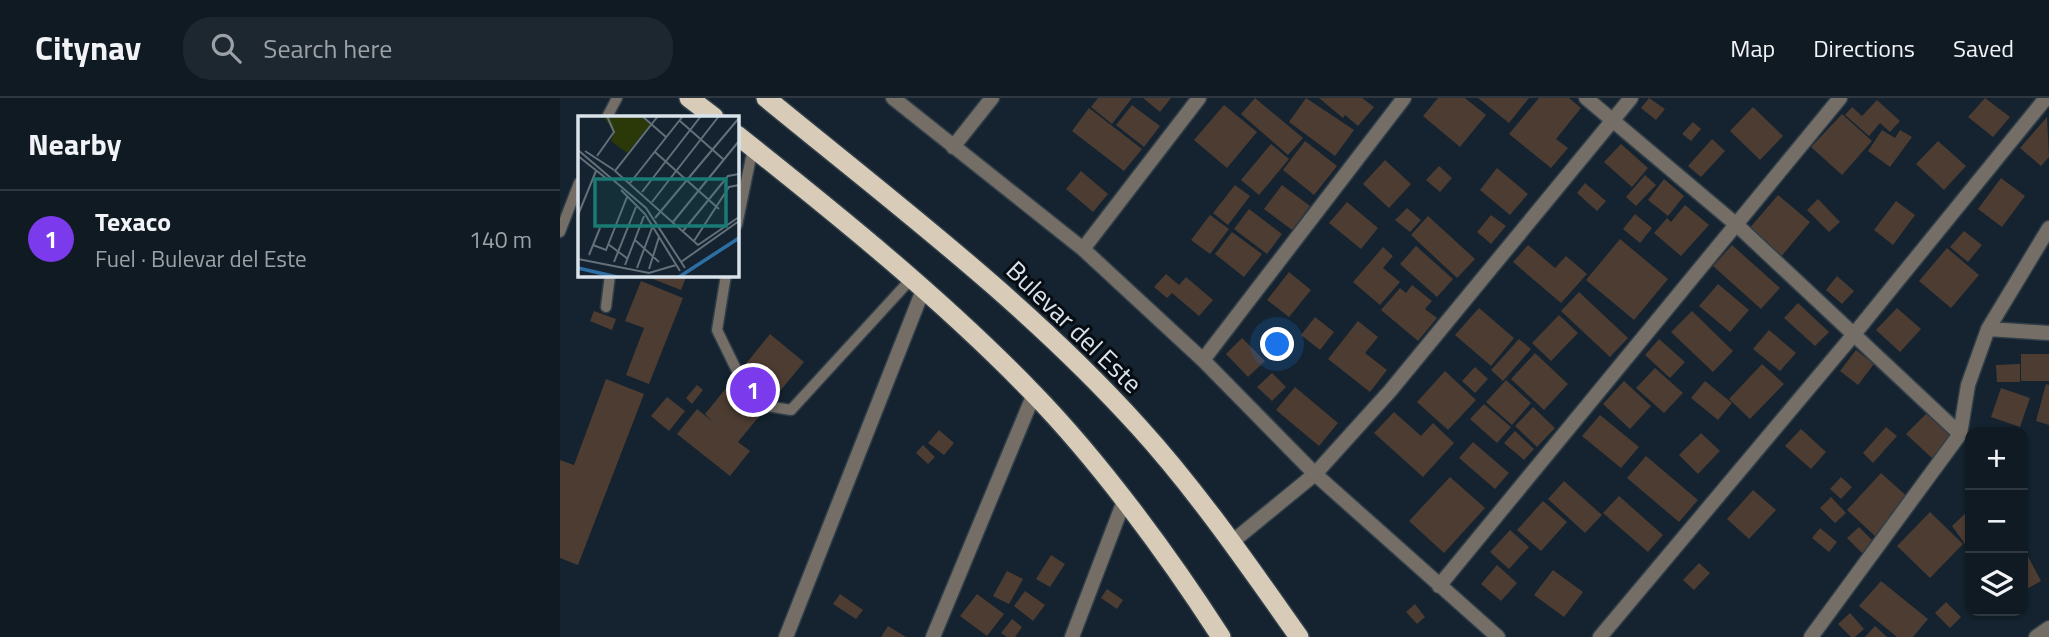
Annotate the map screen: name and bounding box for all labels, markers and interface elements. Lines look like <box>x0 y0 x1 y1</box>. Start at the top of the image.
search box <box>183 17 673 80</box>
text: Citynav <box>35 23 141 73</box>
icon: search <box>207 29 245 67</box>
text: Search here <box>263 29 392 68</box>
text: Map <box>1730 30 1775 66</box>
text: Directions <box>1813 30 1915 66</box>
text: Saved <box>1953 30 2014 66</box>
inset map <box>578 116 738 276</box>
text: Nearby <box>28 121 121 167</box>
text: Texaco <box>95 202 171 241</box>
text: 1 <box>45 222 57 257</box>
text: 140 m <box>469 222 532 257</box>
text: Fuel · Bulevar del Este <box>95 241 307 276</box>
street label: Bulevar del Este <box>997 251 1151 402</box>
your location <box>1260 327 1294 361</box>
pin: 1 <box>730 364 776 416</box>
map controls <box>1965 427 2028 616</box>
button: + <box>1965 427 2028 490</box>
button: − <box>1965 490 2028 553</box>
button: layers <box>1965 553 2028 616</box>

